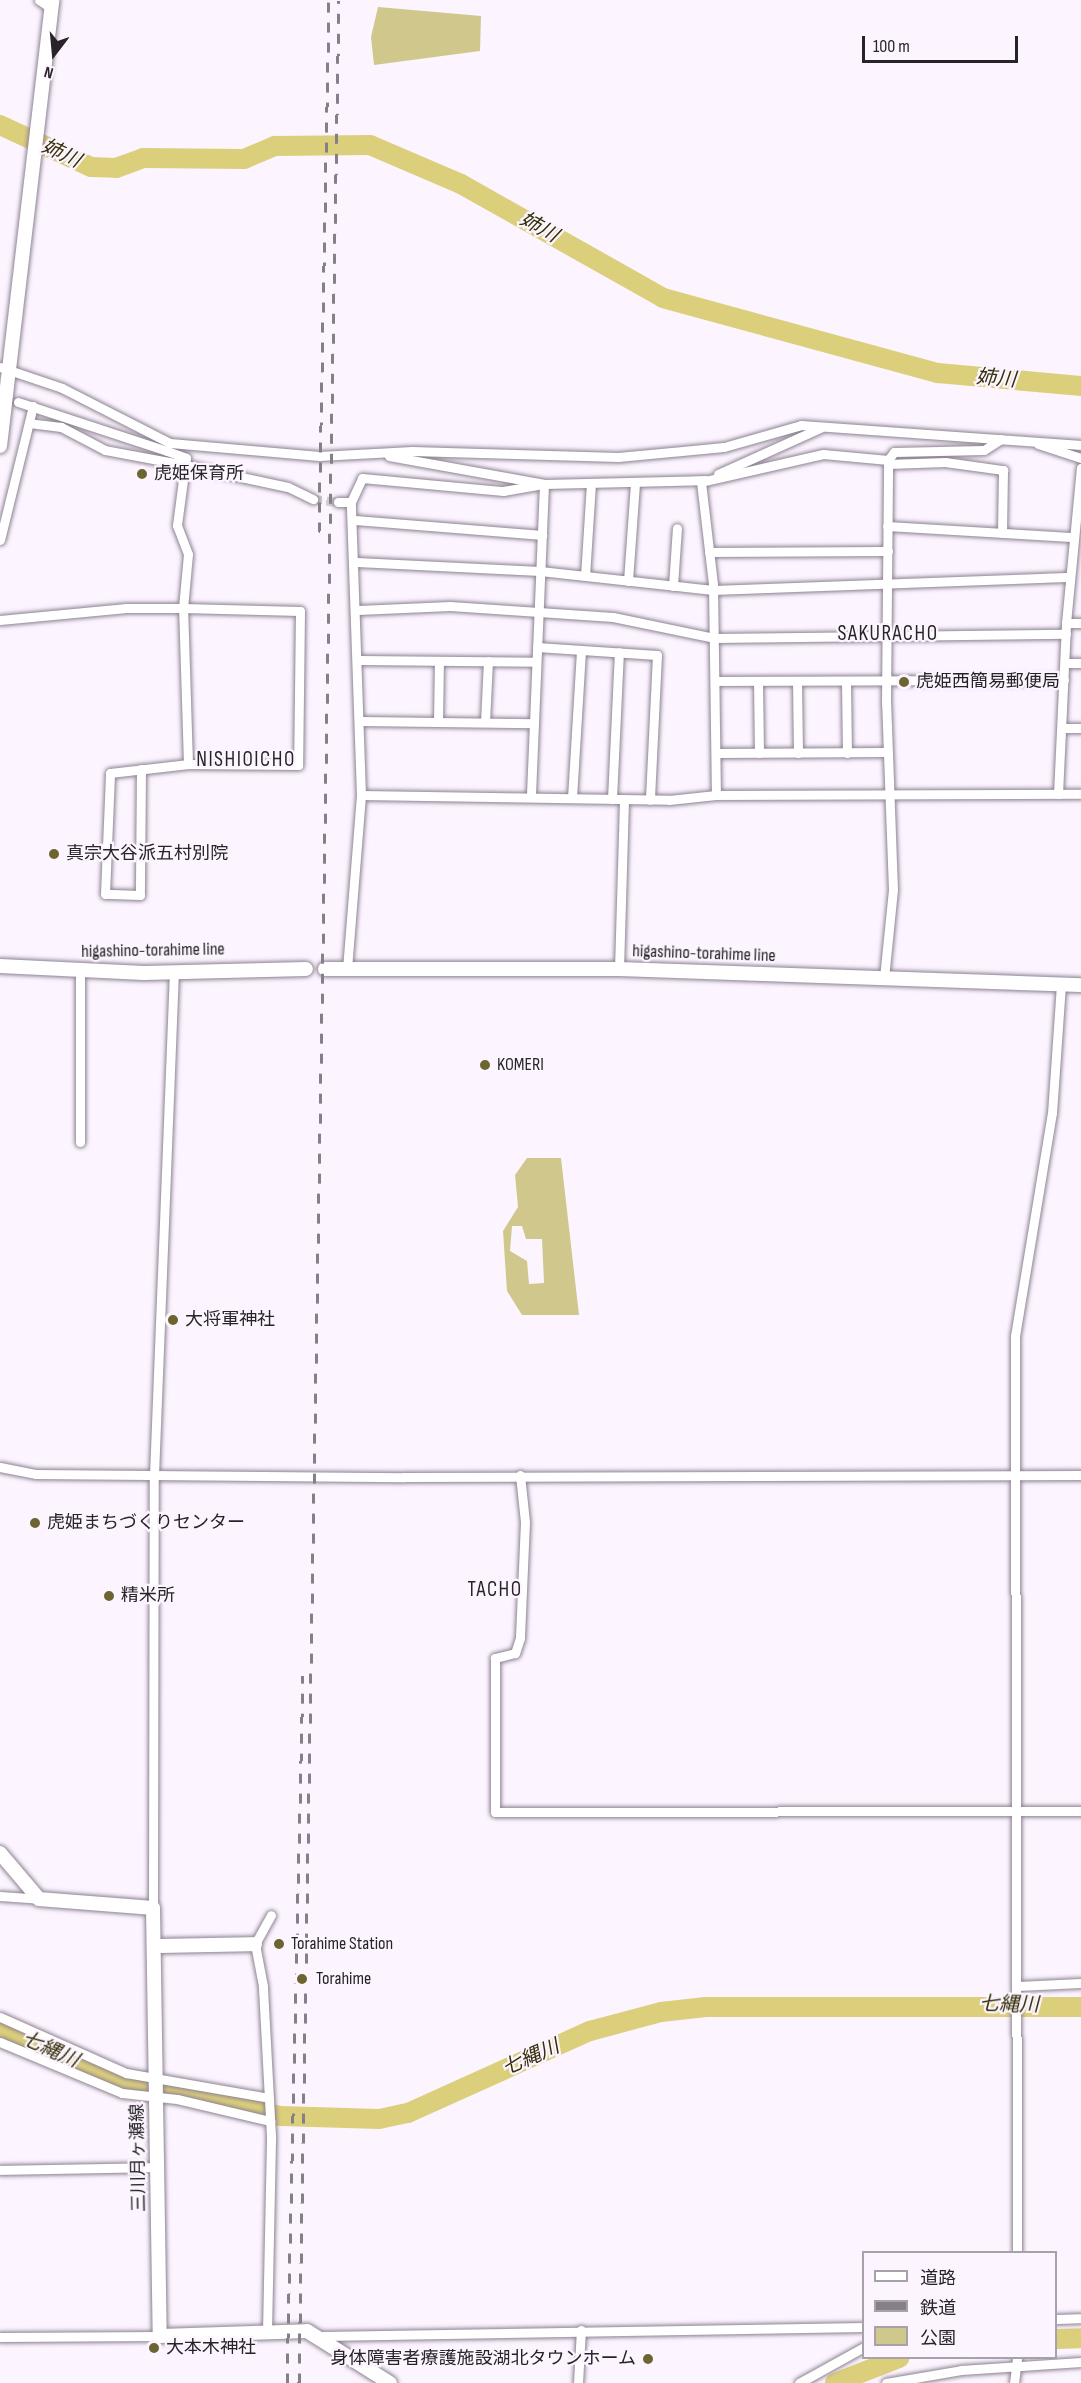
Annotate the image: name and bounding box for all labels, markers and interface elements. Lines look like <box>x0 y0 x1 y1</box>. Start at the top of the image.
north arrow <box>24 24 84 84</box>
scale bar <box>865 24 1021 62</box>
text: 100 m <box>873 36 910 57</box>
text: N <box>42 61 56 82</box>
water label: 姉川 <box>38 135 84 173</box>
water label: 姉川 <box>516 208 562 248</box>
water label: 姉川 <box>975 365 1017 393</box>
place label: 虎姫保育所 <box>154 463 244 485</box>
marker: 虎姫保育所 <box>135 467 149 481</box>
district label: SAKURACHO <box>838 621 938 647</box>
place label: 虎姫西簡易郵便局 <box>916 671 1060 693</box>
marker: 虎姫西簡易郵便局 <box>897 675 911 689</box>
district label: NISHIOICHO <box>196 747 296 773</box>
place label: 真宗大谷派五村別院 <box>66 843 228 865</box>
marker: 真宗大谷派五村別院 <box>47 847 61 861</box>
street label: higashino-torahime line <box>81 939 225 963</box>
street label: higashino-torahime line <box>632 941 776 967</box>
place label: KOMERI <box>497 1054 544 1076</box>
marker: KOMERI <box>478 1058 492 1072</box>
place label: 大将軍神社 <box>185 1309 275 1331</box>
marker: 大将軍神社 <box>166 1313 180 1327</box>
place label: 虎姫まちづくりセンター <box>47 1512 245 1534</box>
marker: 虎姫まちづくりセンター <box>28 1516 42 1530</box>
district label: TACHO <box>467 1577 523 1603</box>
place label: 精米所 <box>121 1585 175 1607</box>
marker: 精米所 <box>102 1589 116 1603</box>
place label: Torahime Station <box>291 1933 393 1955</box>
marker: Torahime Station <box>272 1937 286 1951</box>
place label: Torahime <box>316 1968 371 1990</box>
marker: Torahime <box>293 1970 311 1988</box>
water label: 七縄川 <box>979 1992 1039 2018</box>
water label: 七縄川 <box>18 2027 82 2073</box>
water label: 七縄川 <box>499 2035 563 2081</box>
street label: 三川月ヶ瀬線 <box>127 2104 151 2212</box>
legend <box>862 2251 1057 2359</box>
text: 道路 <box>920 2268 956 2289</box>
text: 鉄道 <box>920 2298 956 2319</box>
text: 公園 <box>920 2328 956 2349</box>
place label: 大本木神社 <box>166 2337 256 2359</box>
marker: 大本木神社 <box>147 2341 161 2355</box>
place label: 身体障害者療護施設湖北タウンホーム <box>330 2348 636 2370</box>
marker: 身体障害者療護施設湖北タウンホーム <box>641 2352 655 2366</box>

